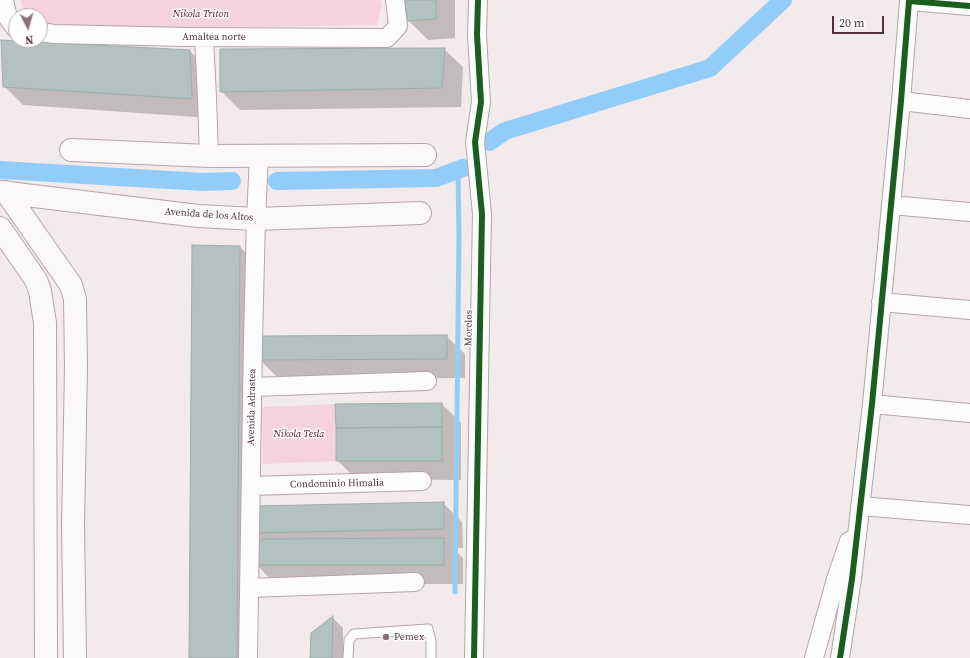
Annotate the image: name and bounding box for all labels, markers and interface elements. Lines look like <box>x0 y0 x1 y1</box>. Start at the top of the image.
north arrow <box>8 8 48 48</box>
park label: Nikola Triton <box>173 8 229 20</box>
scale bar <box>834 8 886 34</box>
text: 20 m <box>839 15 865 31</box>
street label: Amaltea norte <box>182 31 246 43</box>
text: N <box>24 32 34 47</box>
street label: Avenida de los Altos <box>164 206 254 224</box>
street label: Morelos <box>463 310 475 346</box>
street label: Avenida Adrastea <box>245 368 259 446</box>
park label: Nikola Tesla <box>274 428 324 440</box>
street label: Condominio Himalia <box>290 477 384 491</box>
place label: Pemex <box>394 631 424 643</box>
marker: Pemex <box>381 632 391 642</box>

